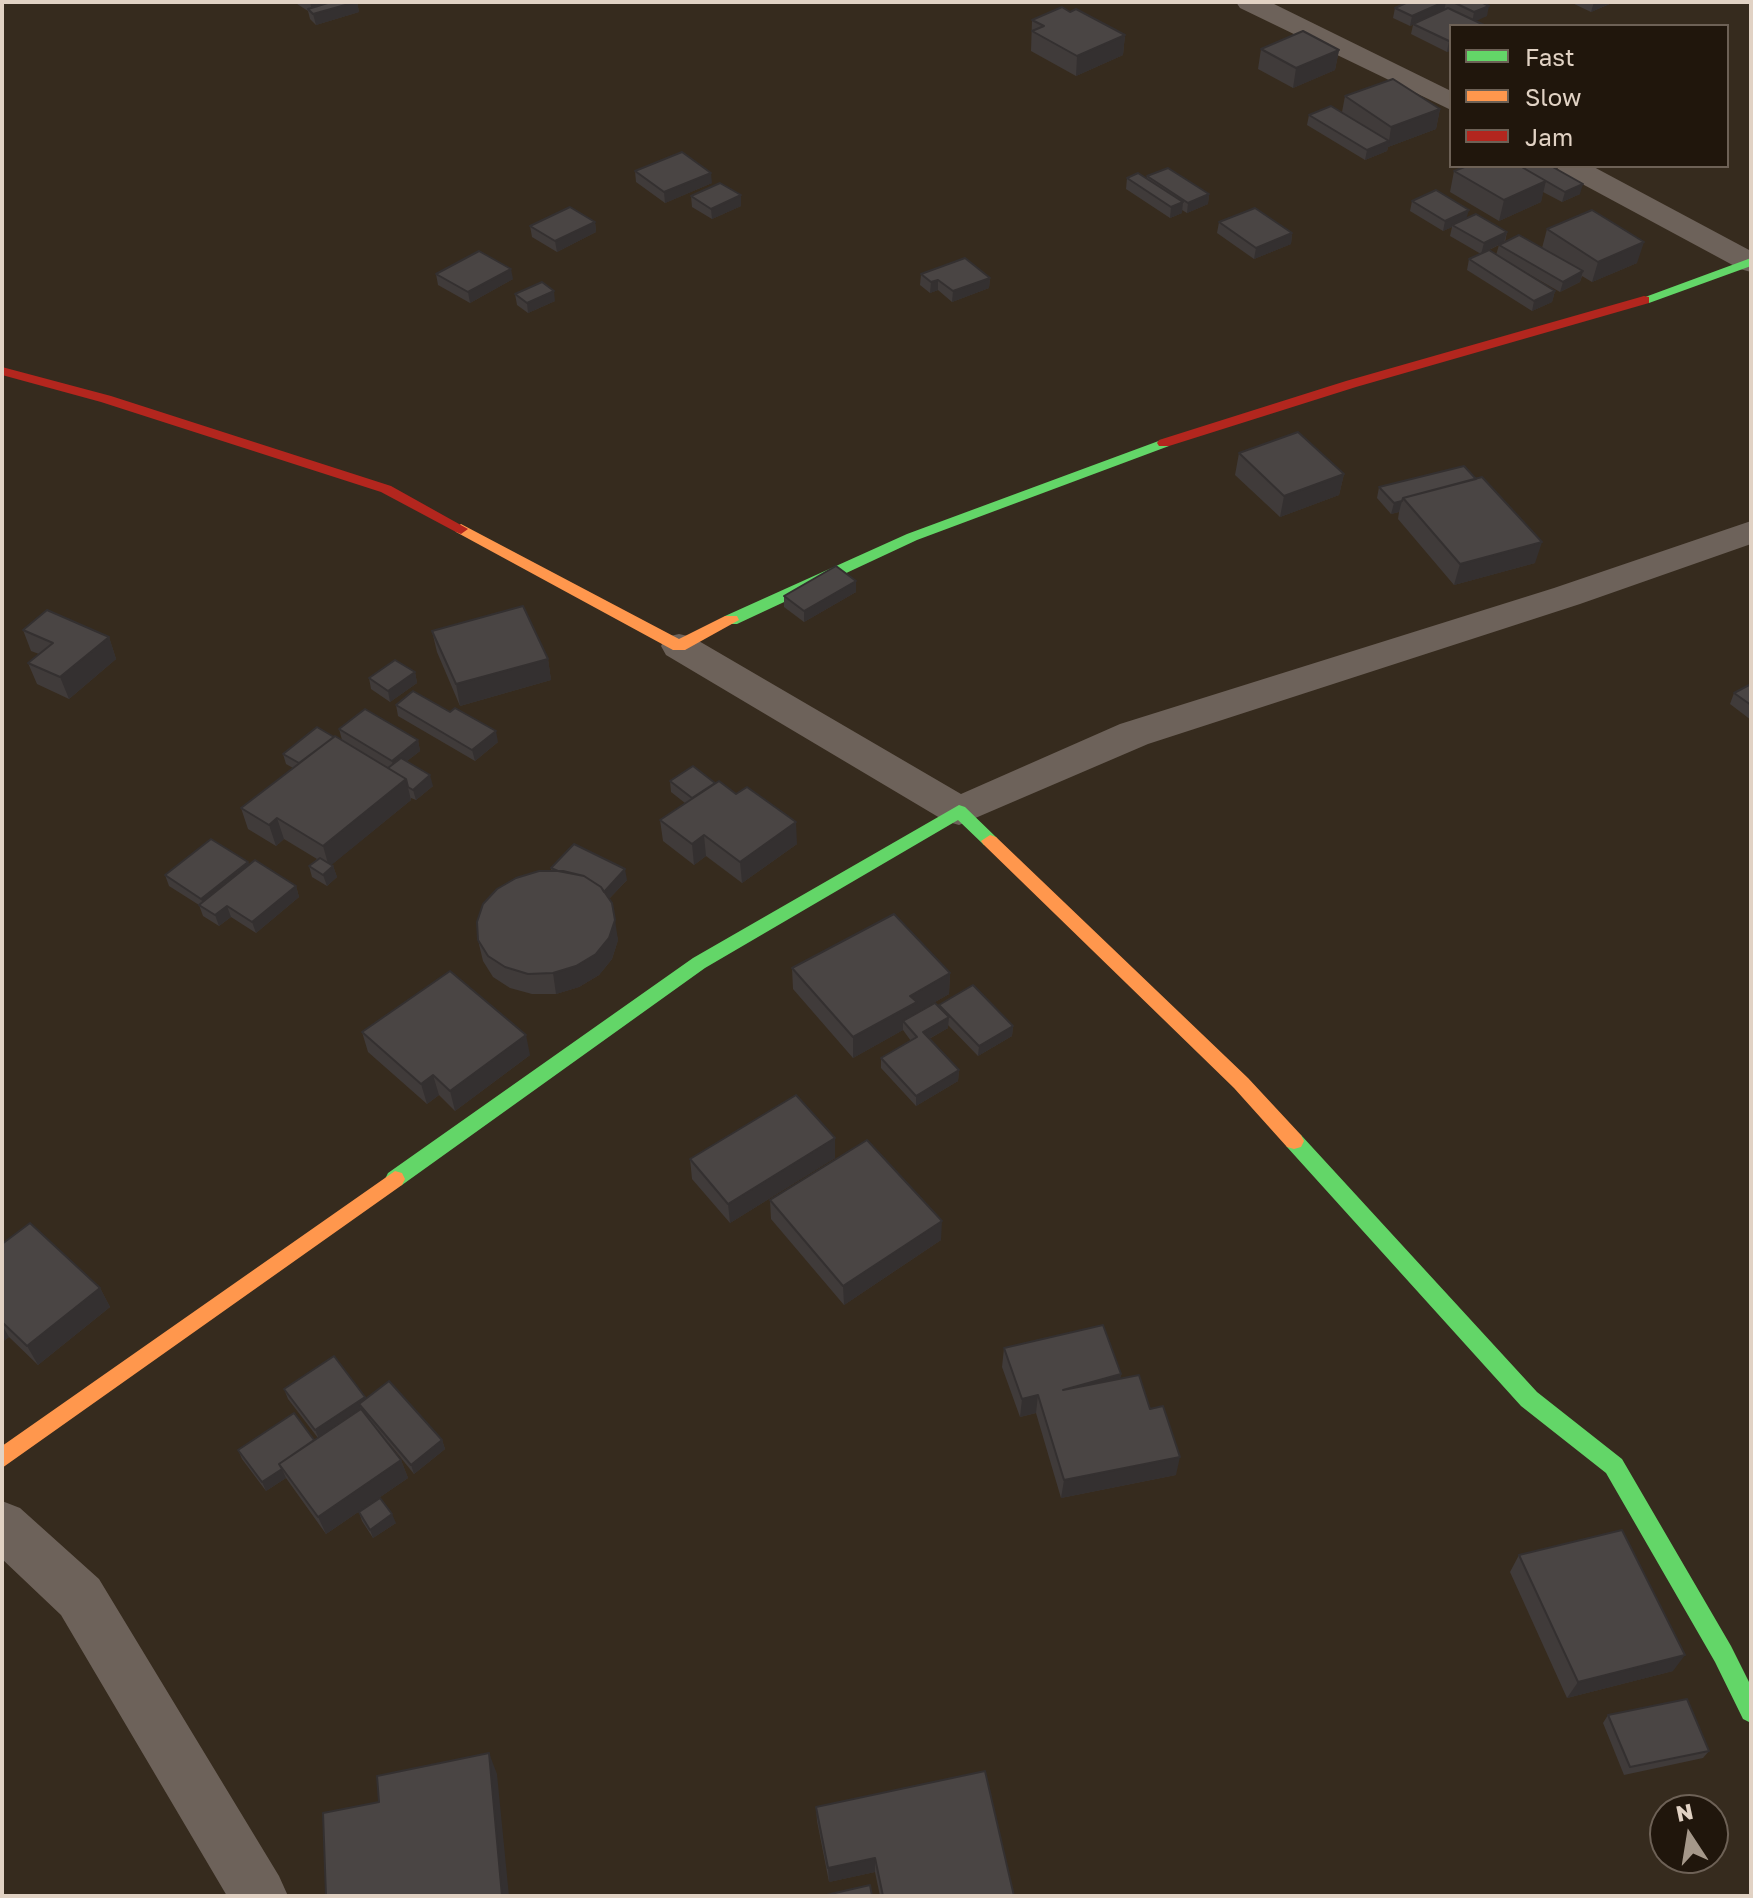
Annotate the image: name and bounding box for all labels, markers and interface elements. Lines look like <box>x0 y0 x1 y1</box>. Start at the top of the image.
legend <box>1449 24 1729 168</box>
text: Fast <box>1525 42 1575 71</box>
text: Slow <box>1525 82 1581 111</box>
text: Jam <box>1525 122 1573 151</box>
north arrow <box>1649 1794 1729 1874</box>
text: N <box>1673 1797 1695 1827</box>

